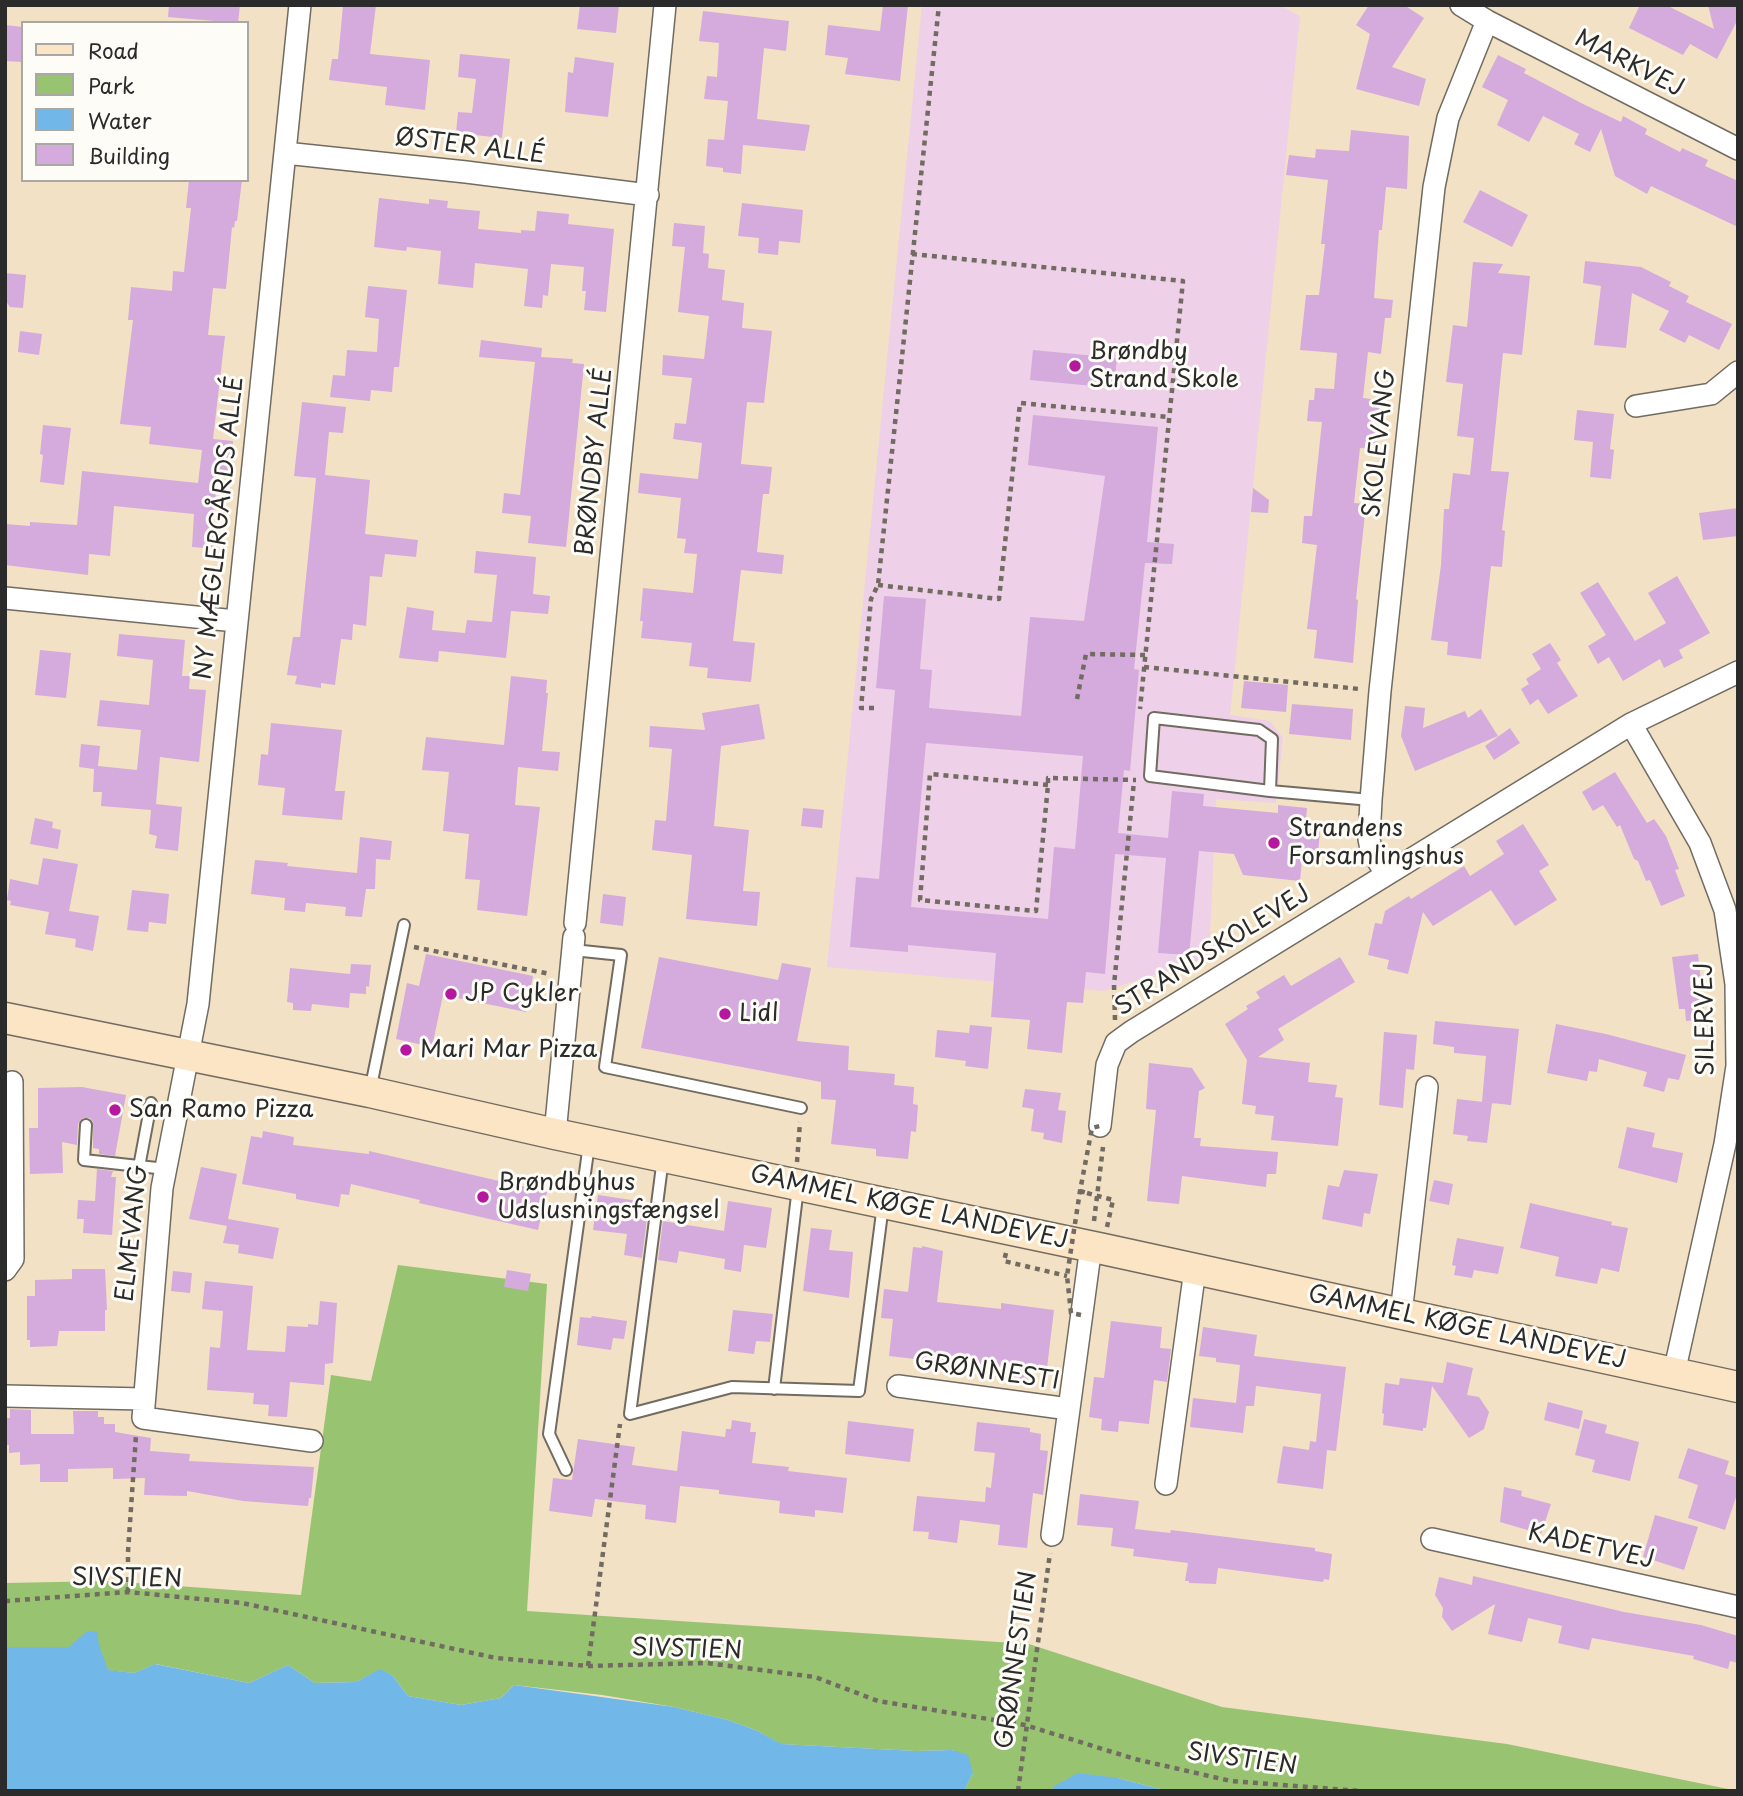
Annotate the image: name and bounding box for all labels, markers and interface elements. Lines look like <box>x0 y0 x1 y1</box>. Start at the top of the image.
legend <box>21 21 248 182</box>
street label: MARKVEJ <box>1570 24 1688 104</box>
text: Road <box>88 34 139 66</box>
text: Park <box>88 69 135 101</box>
text: Water <box>88 104 151 136</box>
street label: ØSTER ALLÉ <box>393 124 547 170</box>
text: Building <box>88 139 170 171</box>
place label: Brøndby Strand Skole <box>1089 338 1239 394</box>
marker: Brøndby Strand Skole <box>1067 358 1083 374</box>
street label: BRØNDBY ALLÉ <box>571 366 619 558</box>
street label: SKOLEVANG <box>1358 367 1402 519</box>
street label: NY MÆGLERGÅRDS ALLÉ <box>190 375 250 681</box>
place label: Strandens Forsamlingshus <box>1288 815 1464 871</box>
marker: Strandens Forsamlingshus <box>1266 835 1282 851</box>
street label: STRANDSKOLEVEJ <box>1110 879 1316 1023</box>
street label: SILERVEJ <box>1691 962 1721 1076</box>
place label: JP Cykler <box>465 980 578 1008</box>
marker: JP Cykler <box>443 986 459 1002</box>
place label: Lidl <box>739 1000 779 1028</box>
marker: Lidl <box>717 1006 733 1022</box>
place label: Mari Mar Pizza <box>420 1036 597 1064</box>
marker: Mari Mar Pizza <box>398 1042 414 1058</box>
place label: San Ramo Pizza <box>129 1096 313 1124</box>
marker: San Ramo Pizza <box>107 1102 123 1118</box>
street label: GAMMEL KØGE LANDEVEJ <box>747 1160 1071 1256</box>
street label: ELMEVANG <box>111 1163 155 1303</box>
place label: Brøndbyhus Udslusningsfængsel <box>497 1169 719 1225</box>
marker: Brøndbyhus Udslusningsfængsel <box>475 1189 491 1205</box>
street label: GAMMEL KØGE LANDEVEJ <box>1305 1280 1629 1376</box>
street label: GRØNNESTI <box>912 1348 1062 1396</box>
street label: KADETVEJ <box>1525 1518 1657 1576</box>
street label: SIVSTIEN <box>71 1564 183 1594</box>
street label: GRØNNESTIEN <box>990 1569 1044 1751</box>
street label: SIVSTIEN <box>631 1634 743 1666</box>
street label: SIVSTIEN <box>1185 1738 1299 1782</box>

